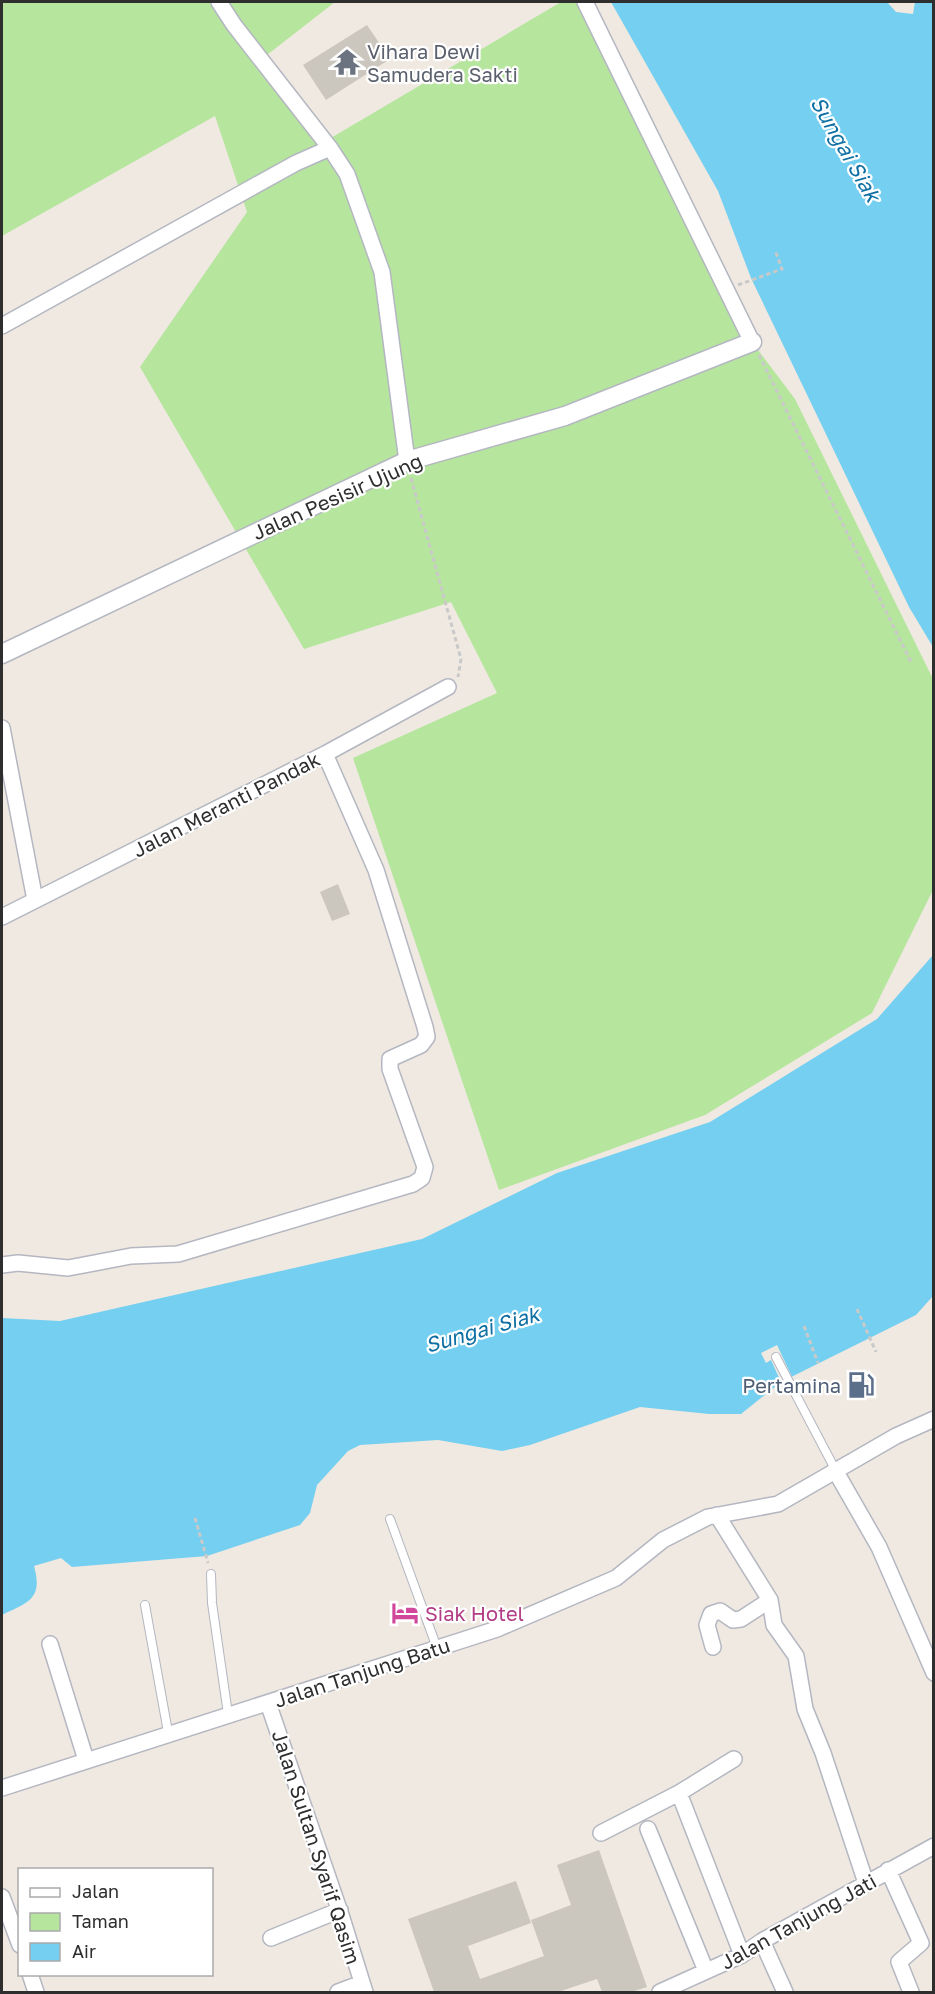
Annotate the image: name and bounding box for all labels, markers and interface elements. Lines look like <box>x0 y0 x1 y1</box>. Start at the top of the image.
place label: Vihara Dewi Samudera Sakti <box>367 39 518 86</box>
temple icon: Vihara Dewi Samudera Sakti <box>332 47 362 77</box>
water label: Sungai Siak <box>805 92 888 208</box>
street label: Jalan Pesisir Ujung <box>248 448 426 544</box>
street label: Jalan Meranti Pandak <box>128 746 324 862</box>
water label: Sungai Siak <box>422 1300 544 1358</box>
fuel station icon: Pertamina <box>846 1370 876 1400</box>
place label: Pertamina <box>742 1373 841 1397</box>
hotel icon: Siak Hotel <box>390 1598 420 1628</box>
place label: Siak Hotel <box>425 1601 524 1625</box>
street label: Jalan Tanjung Batu <box>271 1632 453 1712</box>
street label: Jalan Sultan Syarif Qasim <box>268 1727 366 1967</box>
legend <box>18 1868 213 1976</box>
street label: Jalan Tanjung Jati <box>716 1868 880 1974</box>
text: Jalan <box>72 1880 119 1902</box>
text: Taman <box>72 1910 129 1932</box>
text: Air <box>72 1940 96 1962</box>

